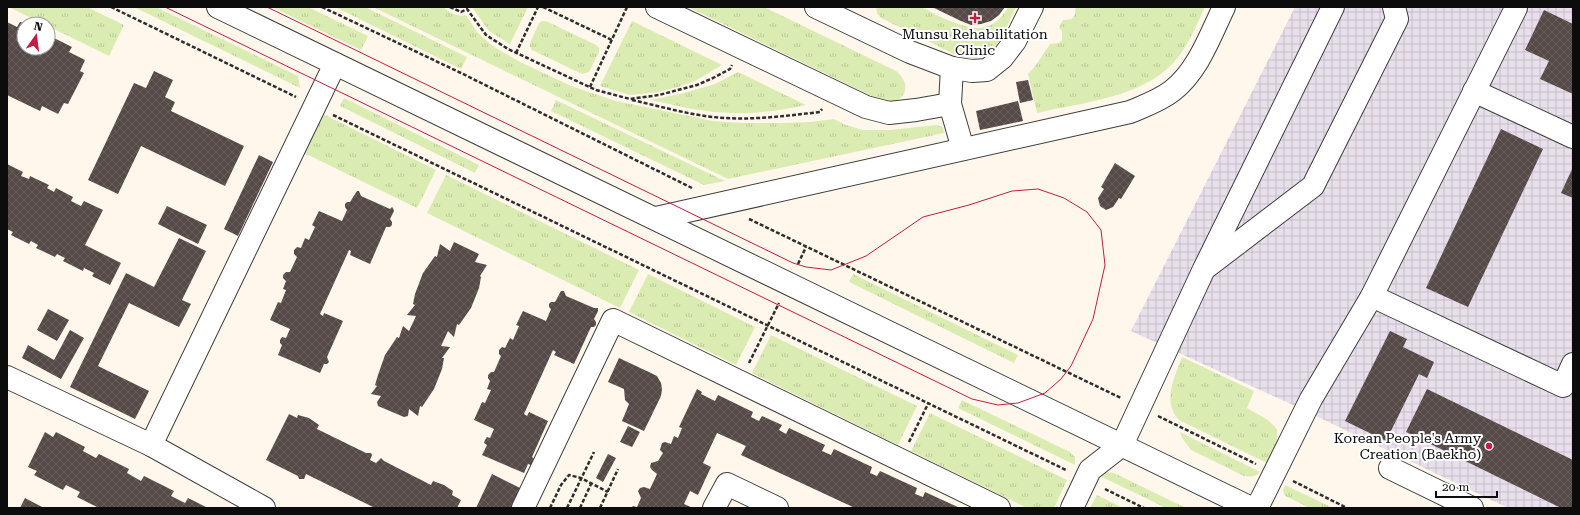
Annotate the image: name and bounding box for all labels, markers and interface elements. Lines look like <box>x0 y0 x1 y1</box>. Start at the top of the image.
marker: Munsu Rehabilitation Clinic <box>969 12 981 24</box>
north arrow <box>16 16 56 56</box>
text: N <box>33 19 44 34</box>
place label: Munsu Rehabilitation Clinic <box>902 26 1048 58</box>
place label: Korean People's Army Creation (Baekho) <box>1334 430 1482 462</box>
marker: Korean People's Army Creation (Baekho) <box>1484 441 1494 451</box>
scale bar <box>1436 473 1497 499</box>
text: 20 m <box>1442 480 1469 494</box>

